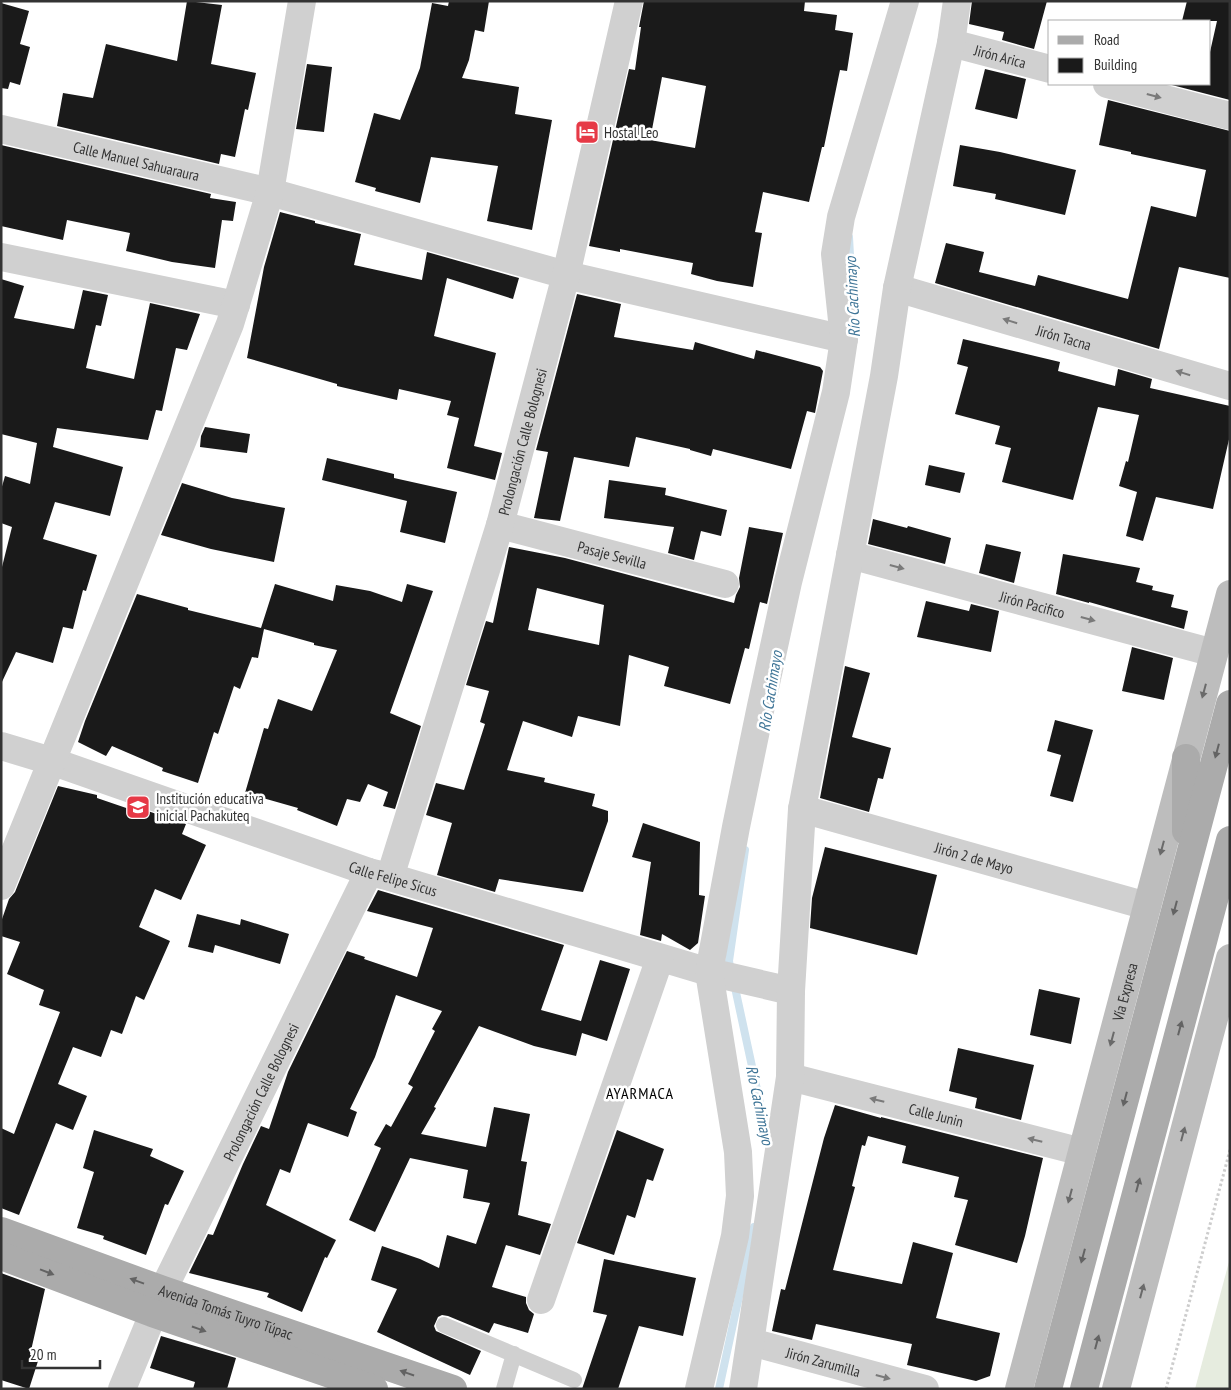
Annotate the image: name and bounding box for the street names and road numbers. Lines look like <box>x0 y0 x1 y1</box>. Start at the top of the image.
street label: Jirón Arica <box>971 40 1028 72</box>
street label: Calle Manuel Sahuaraura <box>71 137 201 185</box>
street label: Jirón Tacna <box>1033 320 1094 354</box>
street label: Prolongación Calle Bolognesi <box>494 366 550 517</box>
street label: Pasaje Sevilla <box>576 536 649 573</box>
street label: Jirón Pacifico <box>997 586 1067 622</box>
street label: Jirón 2 de Mayo <box>932 837 1016 878</box>
street label: Calle Felipe Sicus <box>347 856 439 900</box>
street label: Vía Expresa <box>1107 961 1141 1024</box>
street label: Prolongación Calle Bolognesi <box>219 1020 303 1164</box>
street label: Calle Junin <box>907 1098 966 1131</box>
street label: Avenida Tomás Tuyro Túpac <box>156 1280 296 1343</box>
street label: Jirón Zarumilla <box>783 1342 863 1381</box>

